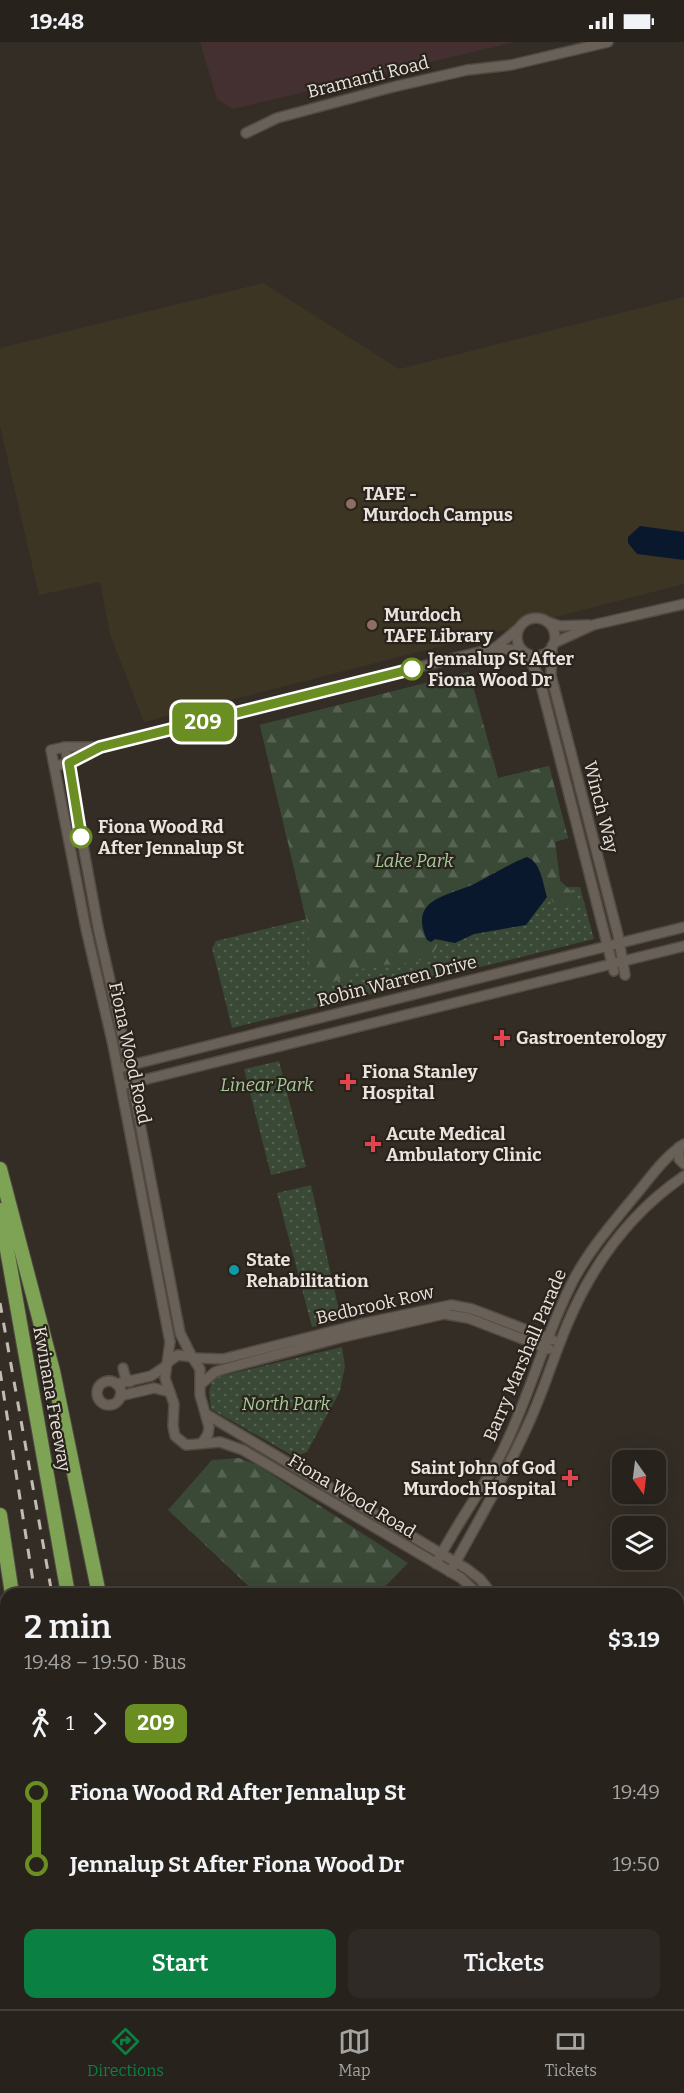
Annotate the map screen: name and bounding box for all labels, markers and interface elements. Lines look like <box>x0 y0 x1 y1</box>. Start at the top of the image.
text: 19:48 <box>30 8 84 35</box>
street label: Bramanti Road <box>305 51 431 103</box>
place label: TAFE - Murdoch Campus <box>363 483 513 526</box>
marker: TAFE - Murdoch Campus <box>344 497 358 511</box>
place label: Murdoch TAFE Library <box>384 604 494 647</box>
marker: Murdoch TAFE Library <box>365 618 379 632</box>
place label: Jennalup St After Fiona Wood Dr <box>427 648 575 691</box>
marker: Jennalup St After Fiona Wood Dr <box>401 658 423 680</box>
line badge: 209 <box>168 702 238 742</box>
text: 209 <box>184 709 222 735</box>
street label: Winch Way <box>579 759 623 856</box>
place label: Fiona Wood Rd After Jennalup St <box>98 816 244 859</box>
marker: Fiona Wood Rd After Jennalup St <box>70 826 92 848</box>
park label: Lake Park <box>374 850 454 872</box>
street label: Robin Warren Drive <box>315 951 479 1011</box>
street label: Fiona Wood Road <box>104 980 156 1126</box>
place label: Gastroenterology <box>516 1027 667 1049</box>
marker: Gastroenterology <box>493 1029 511 1047</box>
place label: Fiona Stanley Hospital <box>362 1061 478 1104</box>
marker: Fiona Stanley Hospital <box>339 1073 357 1091</box>
park label: Linear Park <box>220 1074 314 1096</box>
place label: Acute Medical Ambulatory Clinic <box>386 1123 542 1166</box>
marker: Acute Medical Ambulatory Clinic <box>364 1135 382 1153</box>
place label: State Rehabilitation <box>246 1249 369 1292</box>
marker: State Rehabilitation <box>227 1263 241 1277</box>
street label: Barry Marshall Parade <box>479 1266 571 1444</box>
street label: Bedbrook Row <box>314 1281 437 1329</box>
street label: Kwinana Freeway <box>28 1324 76 1474</box>
park label: North Park <box>242 1393 331 1415</box>
street label: Fiona Wood Road <box>284 1449 420 1543</box>
north arrow <box>612 1450 666 1504</box>
map controls <box>612 1450 666 1570</box>
place label: Saint John of God Murdoch Hospital <box>403 1457 556 1500</box>
marker: Saint John of God Murdoch Hospital <box>561 1469 579 1487</box>
button: layers <box>612 1516 666 1570</box>
text: 2 min <box>24 1607 111 1647</box>
text: $3.19 <box>608 1626 660 1653</box>
text: 19:48 – 19:50 · Bus <box>24 1650 186 1674</box>
icon: walk <box>24 1707 57 1740</box>
icon: forward <box>83 1707 116 1740</box>
text: 209 <box>137 1710 175 1736</box>
text: 1 <box>66 1711 74 1735</box>
text: Fiona Wood Rd After Jennalup St <box>70 1779 406 1806</box>
text: 19:49 <box>613 1780 660 1804</box>
text: Jennalup St After Fiona Wood Dr <box>70 1851 404 1878</box>
text: 19:50 <box>612 1852 660 1876</box>
button: Start <box>24 1929 336 1998</box>
button: Tickets <box>348 1929 660 1998</box>
tab: Directions <box>87 2025 164 2080</box>
tab: Map <box>338 2025 371 2080</box>
tab: Tickets <box>545 2025 597 2080</box>

